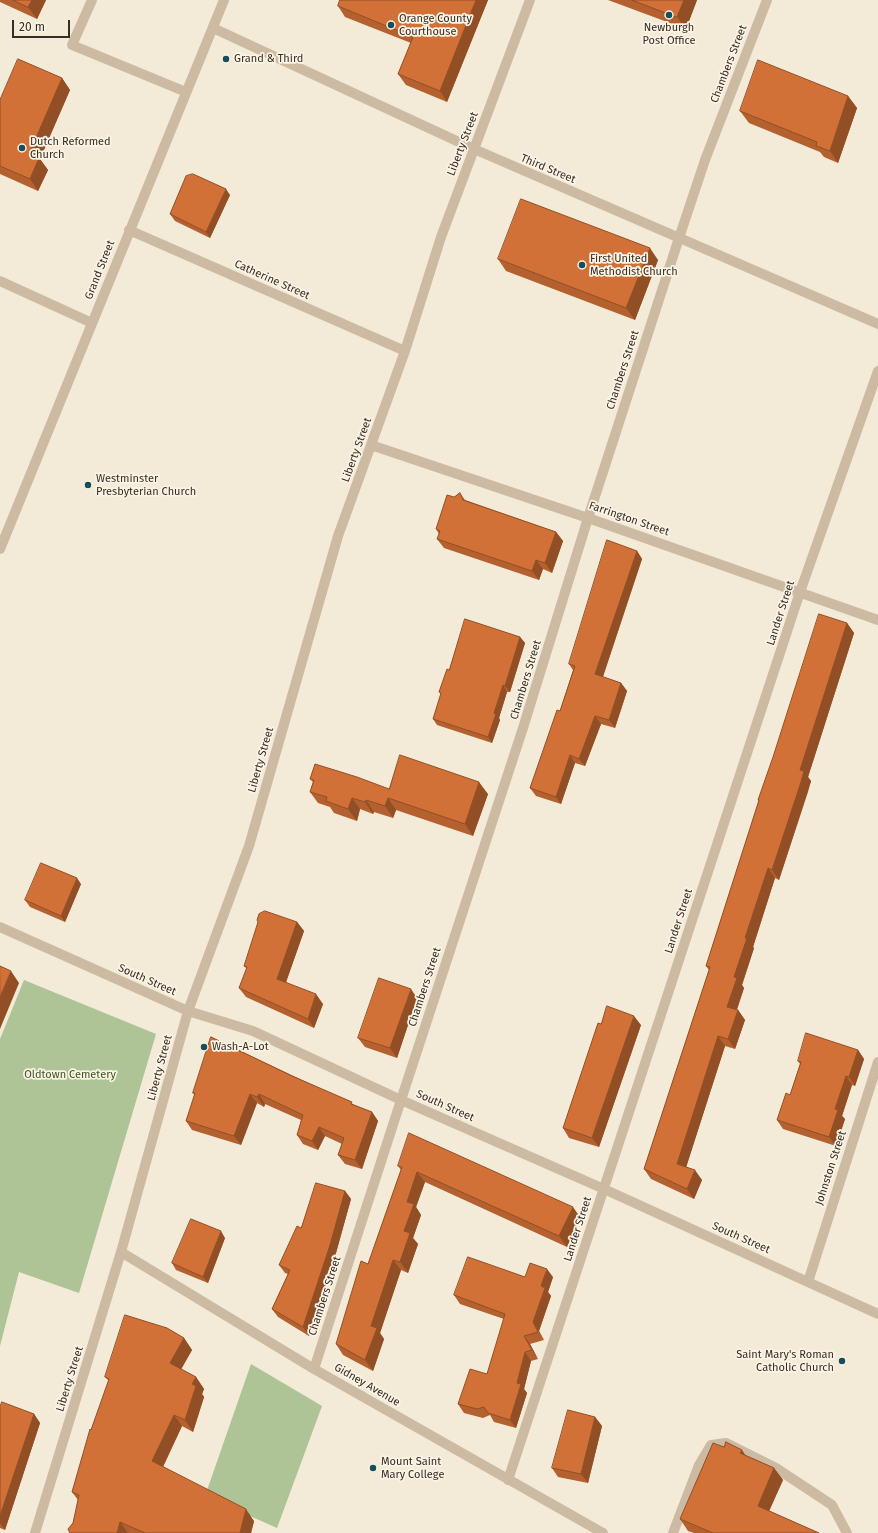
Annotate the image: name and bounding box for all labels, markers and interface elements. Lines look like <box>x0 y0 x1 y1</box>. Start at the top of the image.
marker: Newburgh Post Office <box>664 10 674 20</box>
scale bar <box>14 12 72 38</box>
place label: Orange County Courthouse <box>399 12 472 38</box>
text: 20 m <box>19 20 45 34</box>
marker: Orange County Courthouse <box>386 20 396 30</box>
place label: Newburgh Post Office <box>642 21 696 47</box>
street label: Chambers Street <box>708 23 750 105</box>
place label: Grand & Third <box>234 52 303 66</box>
marker: Grand & Third <box>221 54 231 64</box>
street label: Liberty Street <box>445 110 481 178</box>
place label: Dutch Reformed Church <box>30 135 111 161</box>
marker: Dutch Reformed Church <box>17 143 27 153</box>
street label: Third Street <box>519 151 577 187</box>
street label: Grand Street <box>82 239 118 301</box>
place label: First United Methodist Church <box>590 252 678 278</box>
street label: Catherine Street <box>232 257 312 303</box>
marker: First United Methodist Church <box>577 260 587 270</box>
street label: Chambers Street <box>604 329 642 411</box>
street label: Liberty Street <box>339 416 375 484</box>
place label: Westminster Presbyterian Church <box>96 472 196 498</box>
marker: Westminster Presbyterian Church <box>83 480 93 490</box>
street label: Farrington Street <box>587 499 671 539</box>
street label: Lander Street <box>764 579 798 647</box>
street label: Chambers Street <box>508 639 544 721</box>
street label: Liberty Street <box>245 726 277 794</box>
street label: Lander Street <box>662 887 696 955</box>
street label: Chambers Street <box>406 946 444 1028</box>
street label: South Street <box>116 961 178 999</box>
street label: Liberty Street <box>145 1034 175 1102</box>
place label: Wash-A-Lot <box>212 1040 269 1054</box>
marker: Wash-A-Lot <box>199 1042 209 1052</box>
park label: Oldtown Cemetery <box>24 1068 116 1082</box>
street label: South Street <box>414 1087 476 1125</box>
street label: Johnston Street <box>813 1129 849 1207</box>
street label: Lander Street <box>561 1195 595 1263</box>
street label: South Street <box>710 1219 772 1257</box>
street label: Chambers Street <box>306 1255 344 1337</box>
street label: Liberty Street <box>54 1345 86 1413</box>
place label: Saint Mary's Roman Catholic Church <box>736 1348 834 1374</box>
marker: Saint Mary's Roman Catholic Church <box>837 1356 847 1366</box>
street label: Gidney Avenue <box>332 1361 402 1409</box>
place label: Mount Saint Mary College <box>381 1455 444 1481</box>
marker: Mount Saint Mary College <box>368 1463 378 1473</box>

